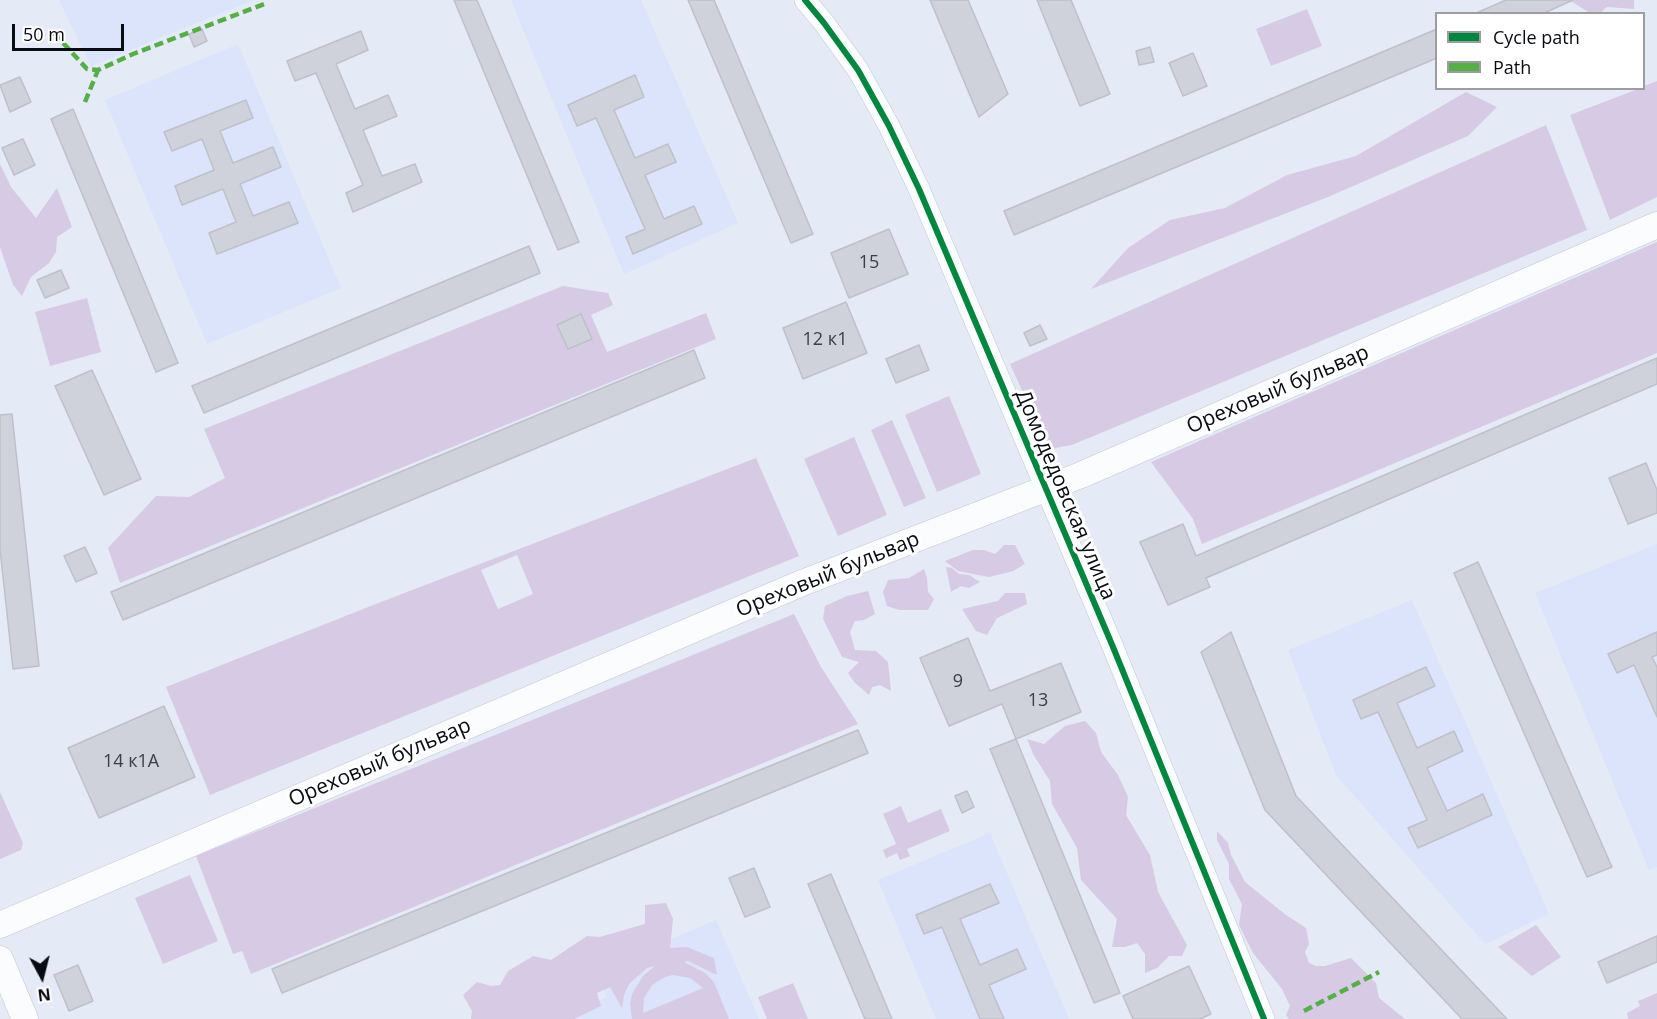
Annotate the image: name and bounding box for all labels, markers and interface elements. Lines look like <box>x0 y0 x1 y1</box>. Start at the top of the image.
scale bar <box>15 12 128 50</box>
legend <box>1435 12 1645 90</box>
text: 50 m <box>23 22 65 46</box>
text: Cycle path <box>1493 25 1580 49</box>
text: Path <box>1493 55 1531 79</box>
house number: 15 <box>859 252 879 274</box>
house number: 12 к1 <box>803 329 847 351</box>
street label: Ореховый бульвар <box>1183 340 1373 440</box>
street label: Домодедовская улица <box>1009 386 1121 604</box>
street label: Ореховый бульвар <box>733 527 923 623</box>
house number: 9 <box>953 671 963 693</box>
house number: 13 <box>1028 690 1048 712</box>
street label: Ореховый бульвар <box>285 713 475 813</box>
house number: 14 к1А <box>103 751 159 773</box>
north arrow <box>12 947 72 1007</box>
text: N <box>36 983 52 1007</box>

